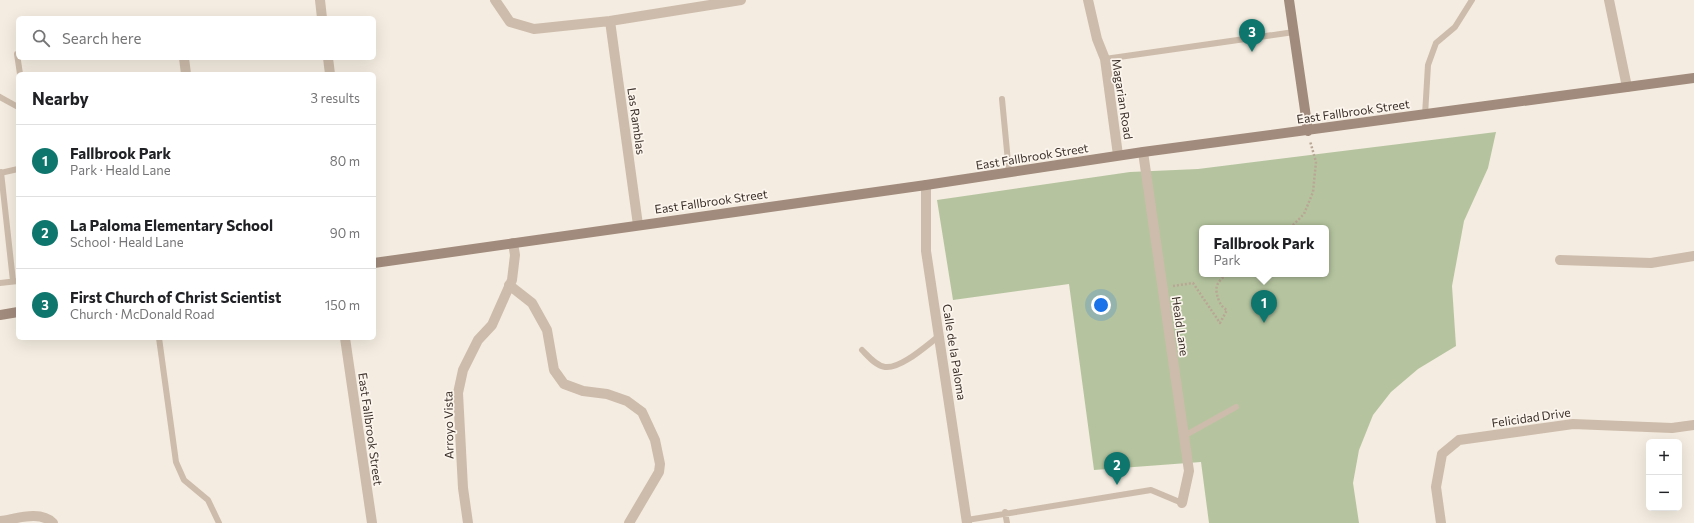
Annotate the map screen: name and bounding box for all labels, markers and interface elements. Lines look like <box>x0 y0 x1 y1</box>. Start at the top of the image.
search box <box>16 16 376 60</box>
pin: 3 <box>1239 19 1265 52</box>
icon: search <box>30 27 52 49</box>
text: Search here <box>62 29 141 47</box>
street label: Magarian Road <box>1110 58 1136 141</box>
street label: Las Ramblas <box>625 87 649 155</box>
text: Nearby <box>32 88 89 109</box>
text: 3 results <box>311 90 360 106</box>
street label: East Fallbrook Street <box>1296 96 1410 126</box>
street label: East Fallbrook Street <box>975 140 1089 172</box>
text: Fallbrook Park <box>70 144 171 162</box>
text: 1 <box>42 153 48 169</box>
text: 80 m <box>330 153 360 169</box>
text: Park · Heald Lane <box>70 162 171 178</box>
street label: East Fallbrook Street <box>654 186 768 216</box>
text: La Paloma Elementary School <box>70 216 273 234</box>
text: 2 <box>41 225 49 241</box>
text: 90 m <box>330 225 360 241</box>
popup <box>1199 225 1329 277</box>
text: School · Heald Lane <box>70 234 184 250</box>
text: Fallbrook Park <box>1213 234 1315 252</box>
text: Park <box>1213 252 1241 268</box>
text: First Church of Christ Scientist <box>70 288 281 306</box>
pin: 1 <box>1251 290 1277 323</box>
your location <box>1091 295 1111 315</box>
street label: Heald Lane <box>1170 295 1192 357</box>
text: 3 <box>41 297 49 313</box>
text: 150 m <box>325 297 360 313</box>
street label: Calle de la Paloma <box>940 303 970 401</box>
text: Church · McDonald Road <box>70 306 215 322</box>
street label: East Fallbrook Street <box>356 372 386 486</box>
street label: Arroyo Vista <box>440 391 456 459</box>
street label: Felicidad Drive <box>1491 405 1571 429</box>
map controls <box>1646 439 1682 511</box>
button: + <box>1646 439 1682 475</box>
pin: 2 <box>1104 452 1130 485</box>
button: − <box>1646 475 1682 511</box>

